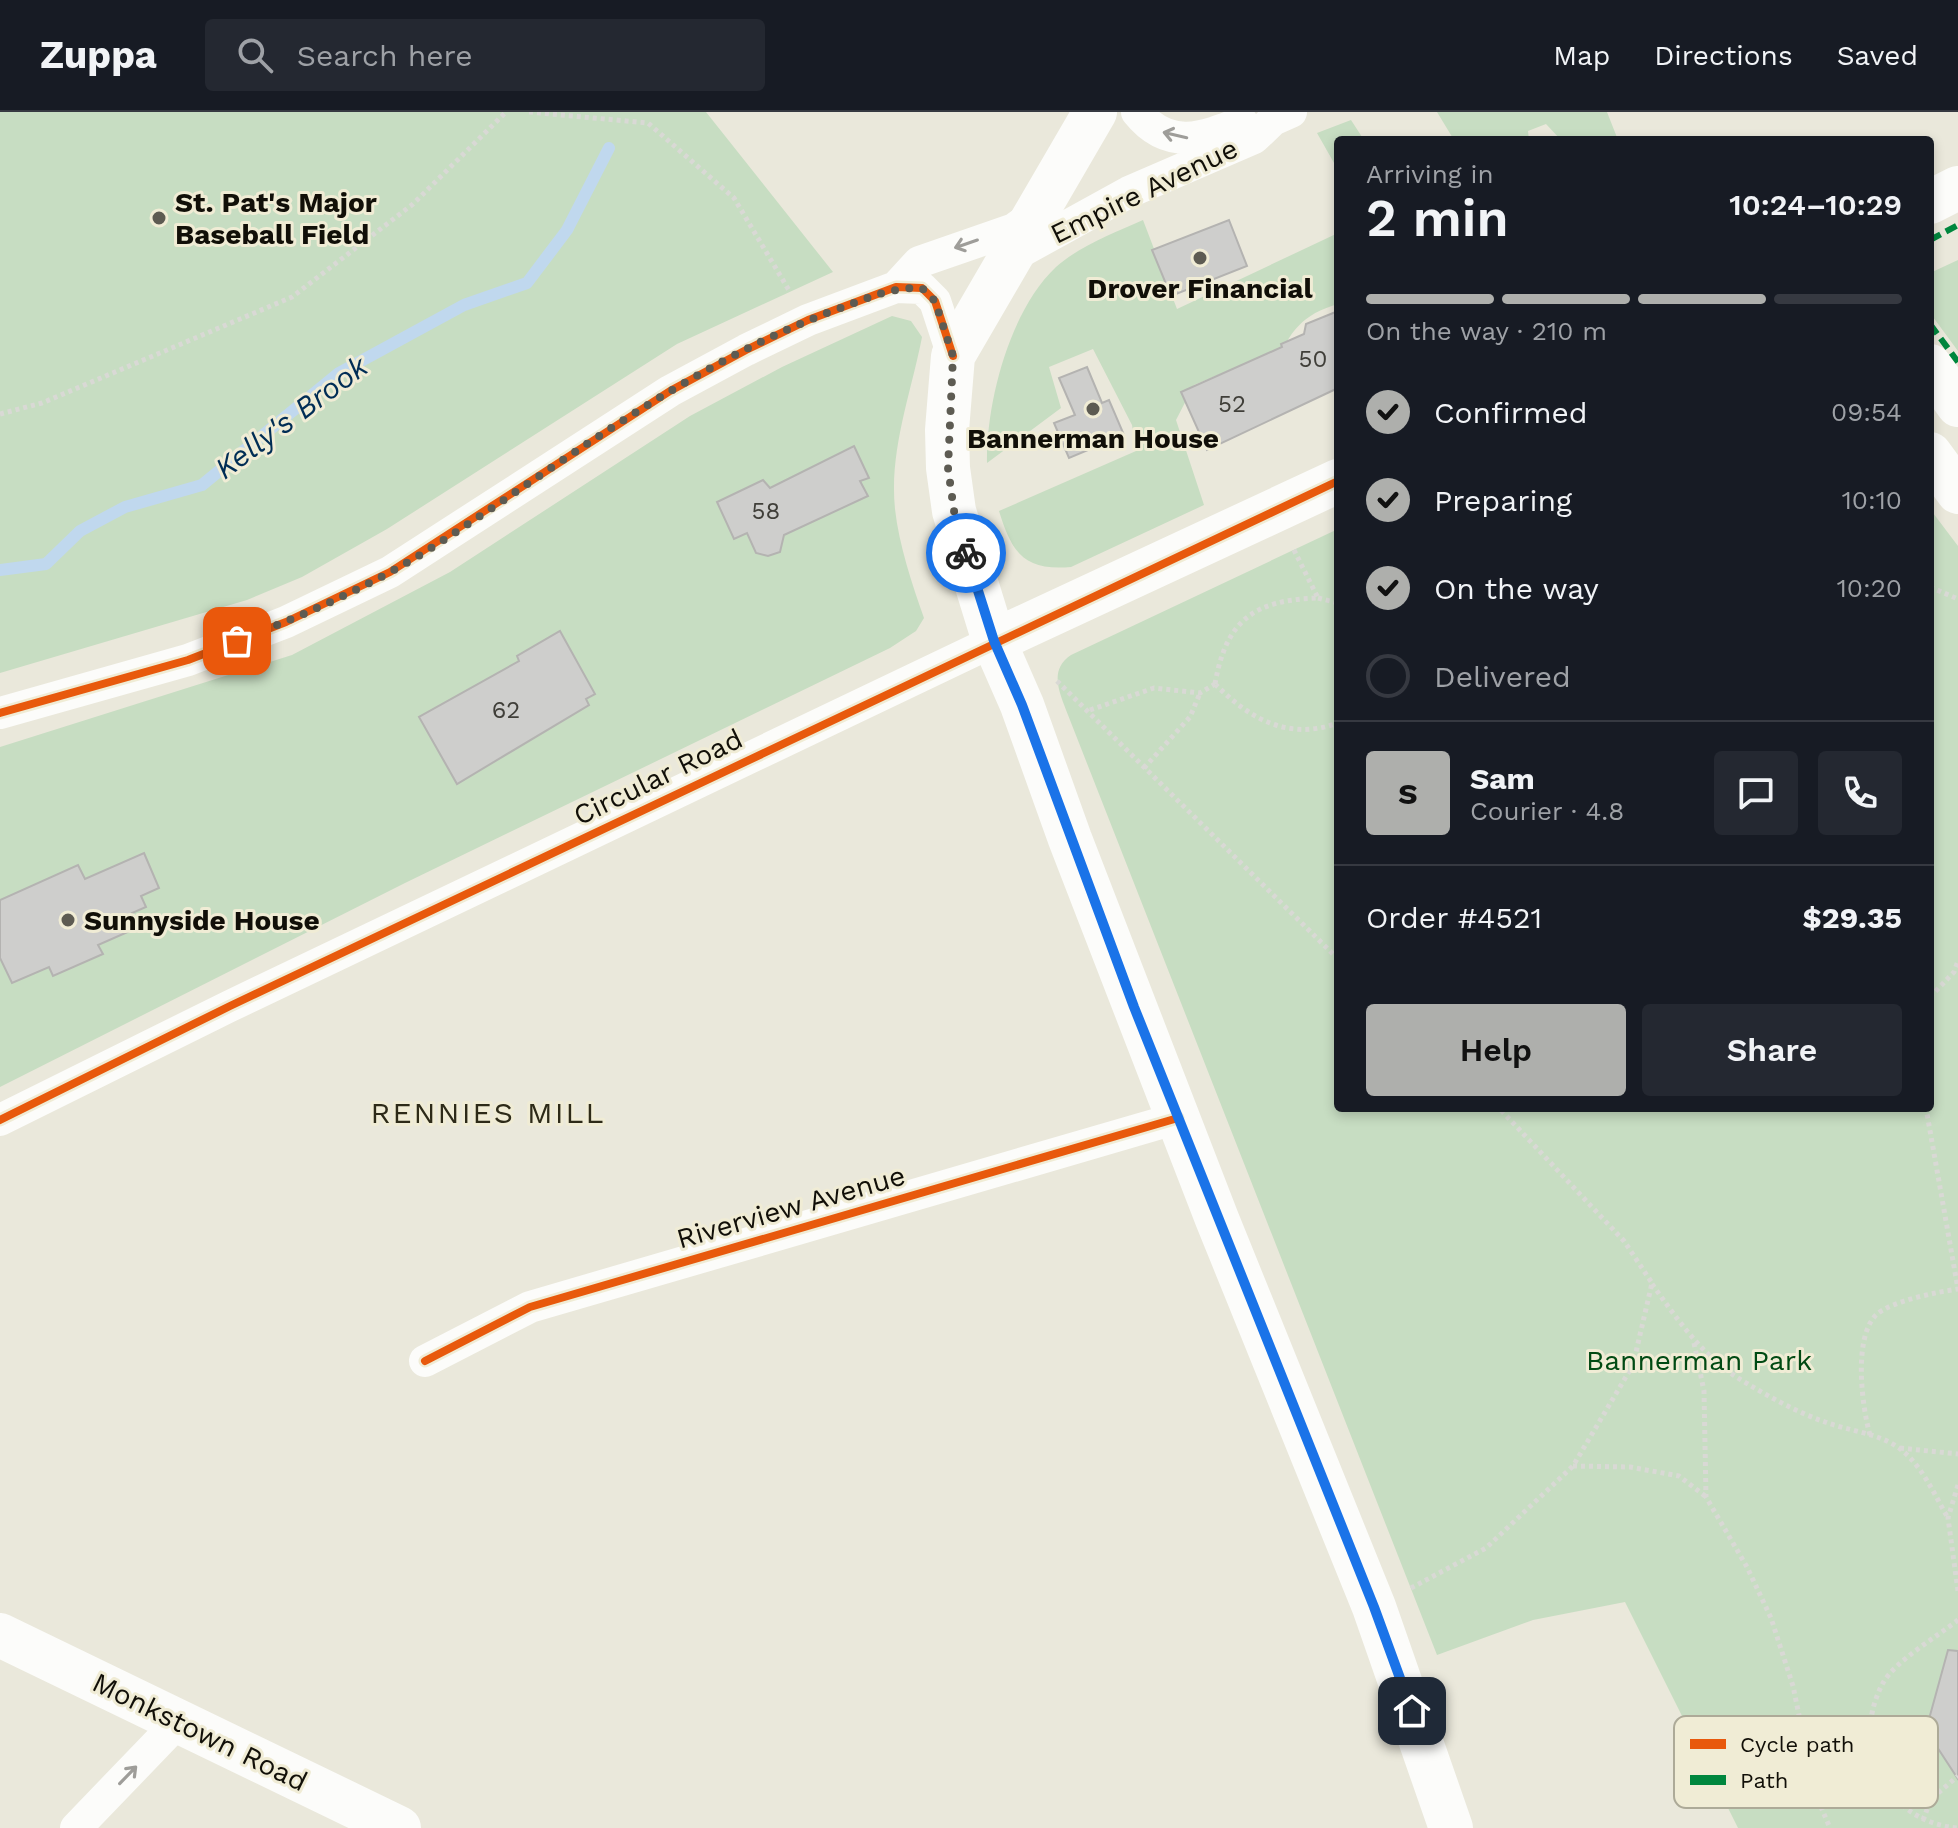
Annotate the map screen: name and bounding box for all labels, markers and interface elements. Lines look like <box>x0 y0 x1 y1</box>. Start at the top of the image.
search box <box>205 19 765 91</box>
text: Zuppa <box>40 33 157 77</box>
icon: search <box>233 33 277 77</box>
text: Search here <box>297 38 473 73</box>
text: Map <box>1553 39 1610 72</box>
text: Directions <box>1654 39 1793 72</box>
text: Saved <box>1837 39 1918 72</box>
one-way arrow <box>1162 127 1188 142</box>
street label: Empire Avenue <box>1045 131 1243 251</box>
text: Arriving in <box>1366 159 1494 189</box>
place label: St. Pat's Major Baseball Field <box>175 186 377 251</box>
text: 10:24–10:29 <box>1729 187 1902 222</box>
text: 2 min <box>1366 188 1509 249</box>
marker: St. Pat's Major Baseball Field <box>150 209 168 227</box>
one-way arrow <box>954 238 979 253</box>
marker: Drover Financial <box>1191 249 1209 267</box>
place label: Drover Financial <box>1087 272 1314 305</box>
text: On the way · 210 m <box>1366 316 1607 346</box>
house number: 50 <box>1299 345 1327 373</box>
water label: Kelly's Brook <box>208 347 376 486</box>
house number: 52 <box>1218 390 1246 418</box>
icon: check <box>1366 390 1410 434</box>
text: Confirmed <box>1434 395 1588 430</box>
text: 09:54 <box>1831 397 1902 427</box>
marker: Bannerman House <box>1084 400 1102 418</box>
place label: Bannerman House <box>967 422 1219 455</box>
icon: check <box>1366 478 1410 522</box>
text: Preparing <box>1434 483 1572 518</box>
text: 10:10 <box>1842 485 1902 515</box>
house number: 58 <box>752 497 780 525</box>
courier <box>926 513 1006 593</box>
icon: bike <box>944 531 988 575</box>
icon: check <box>1366 566 1410 610</box>
text: On the way <box>1434 571 1599 606</box>
text: 10:20 <box>1837 573 1902 603</box>
pin <box>203 607 271 675</box>
icon: bag <box>215 619 259 663</box>
text: Delivered <box>1434 659 1571 694</box>
house number: 62 <box>492 696 520 724</box>
street label: Circular Road <box>568 722 748 832</box>
button: chat <box>1714 751 1798 835</box>
button: phone <box>1818 751 1902 835</box>
text: Sam <box>1470 761 1535 796</box>
text: S <box>1398 776 1418 811</box>
text: Courier · 4.8 <box>1470 796 1624 826</box>
text: Order #4521 <box>1366 900 1542 935</box>
text: $29.35 <box>1803 900 1902 935</box>
place label: Sunnyside House <box>84 904 320 937</box>
marker: Sunnyside House <box>59 911 77 929</box>
button: Help <box>1366 1004 1626 1096</box>
button: Share <box>1642 1004 1902 1096</box>
district label: RENNIES MILL <box>371 1095 606 1130</box>
street label: Riverview Avenue <box>673 1159 909 1255</box>
park label: Bannerman Park <box>1586 1344 1812 1377</box>
street label: Monkstown Road <box>87 1666 313 1798</box>
pin <box>1378 1677 1446 1745</box>
icon: home <box>1390 1689 1434 1733</box>
legend <box>1674 1716 1938 1808</box>
text: Cycle path <box>1740 1732 1854 1757</box>
one-way arrow <box>118 1766 137 1785</box>
text: Path <box>1740 1768 1788 1793</box>

